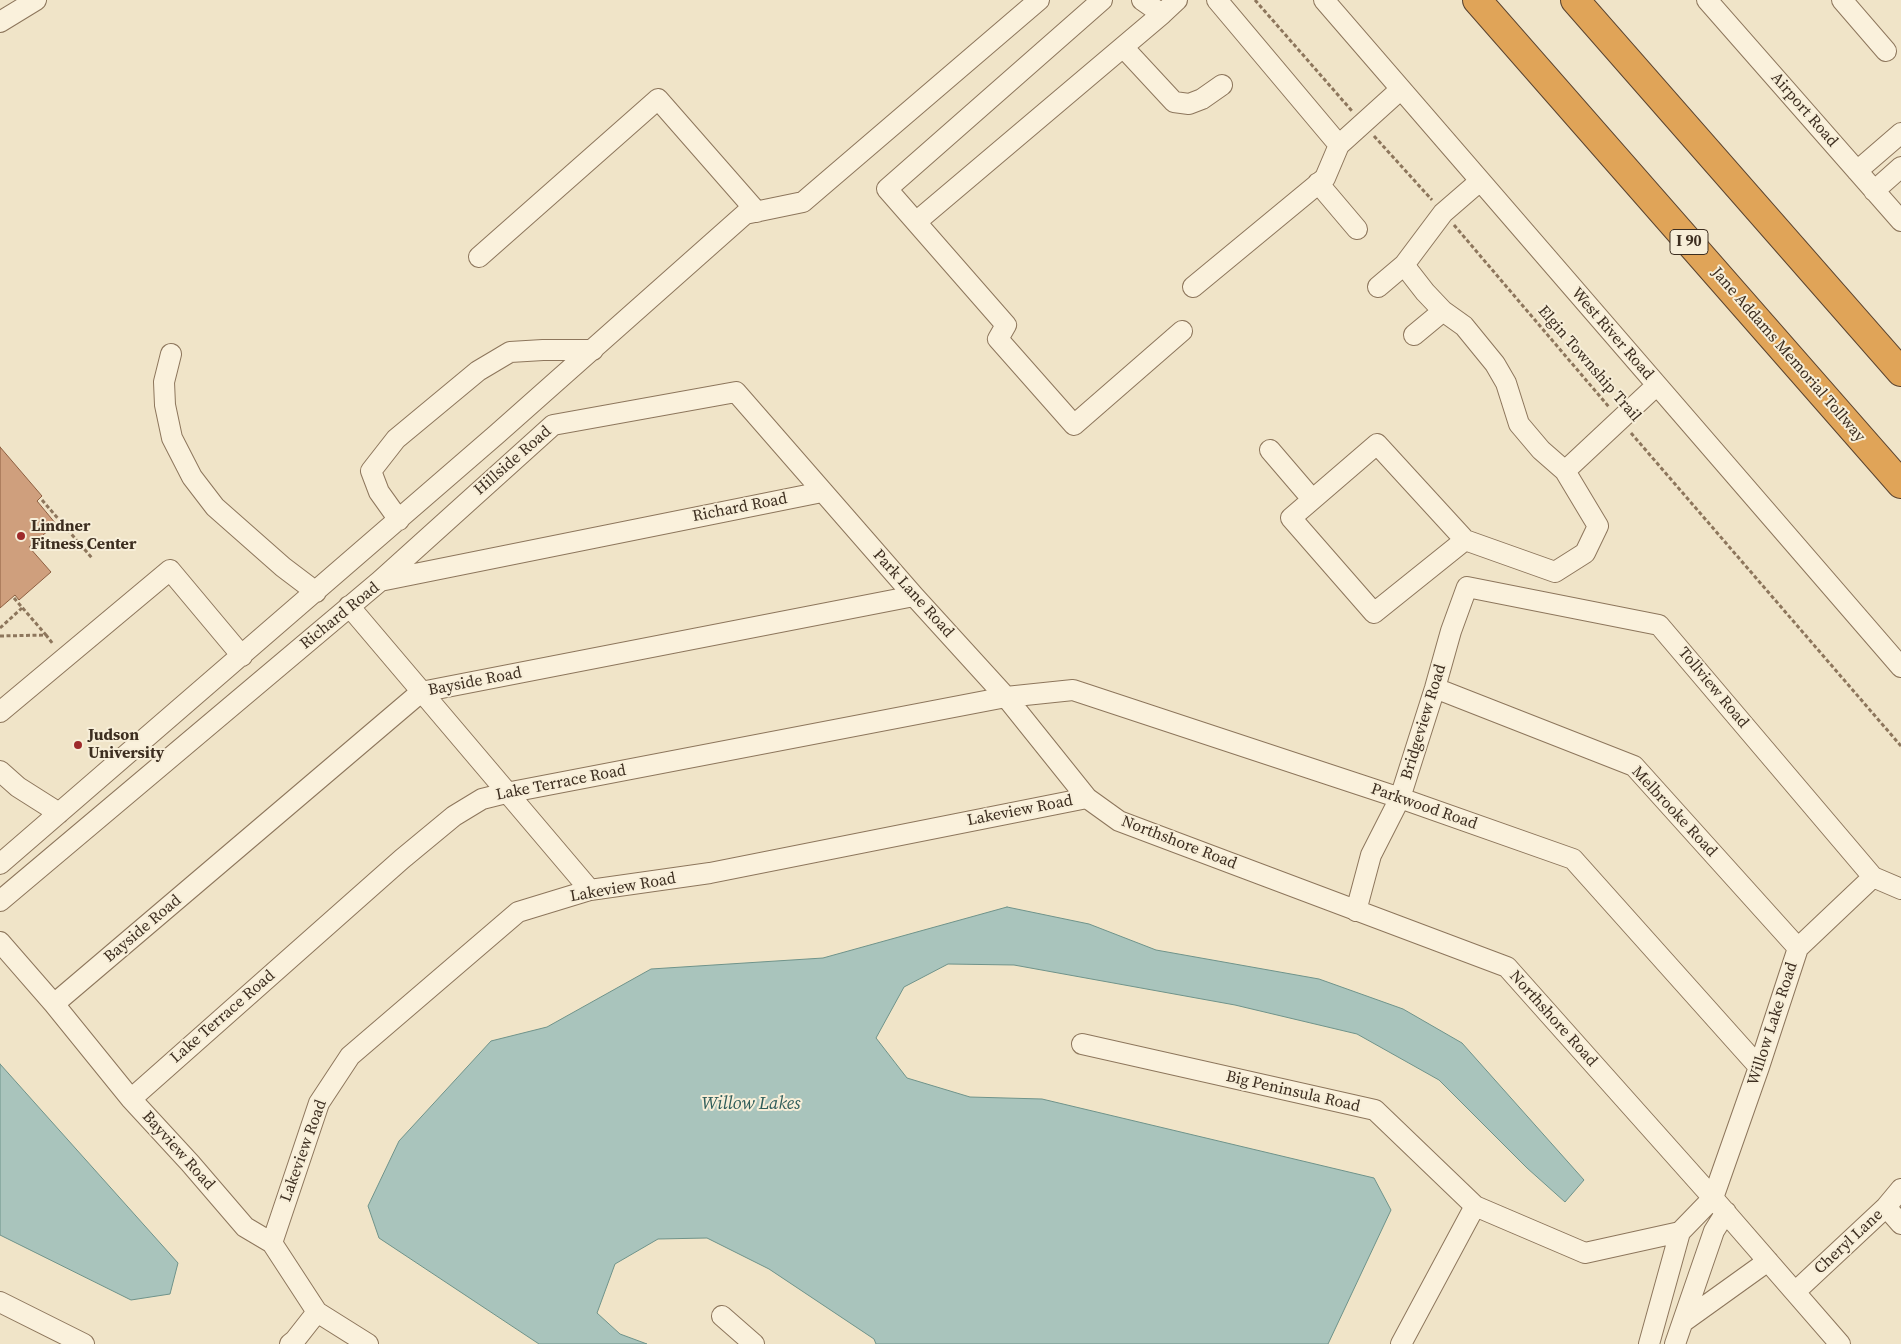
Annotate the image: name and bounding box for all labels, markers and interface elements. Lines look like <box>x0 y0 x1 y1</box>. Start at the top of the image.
street label: Airport Road <box>1766 69 1842 151</box>
road number: I 90 <box>1670 230 1708 254</box>
street label: Jane Addams Memorial Tollway <box>1707 264 1869 446</box>
street label: West River Road <box>1567 284 1657 384</box>
street label: Elgin Township Trail <box>1533 302 1645 426</box>
street label: Hillside Road <box>471 422 555 500</box>
street label: Richard Road <box>691 489 789 527</box>
place label: Lindner Fitness Center <box>31 517 136 555</box>
marker: Lindner Fitness Center <box>15 530 27 542</box>
street label: Park Lane Road <box>868 546 958 642</box>
street label: Richard Road <box>297 578 383 654</box>
street label: Tollview Road <box>1674 644 1752 732</box>
street label: Bridgeview Road <box>1397 662 1451 782</box>
street label: Bayside Road <box>427 664 523 700</box>
place label: Judson University <box>88 726 164 764</box>
marker: Judson University <box>72 739 84 751</box>
street label: Lake Terrace Road <box>494 761 628 805</box>
street label: Melbrooke Road <box>1627 763 1721 861</box>
street label: Parkwood Road <box>1368 780 1480 834</box>
street label: Lakeview Road <box>966 791 1074 831</box>
street label: Northshore Road <box>1119 812 1239 874</box>
street label: Lakeview Road <box>569 869 677 907</box>
street label: Bayside Road <box>100 891 186 967</box>
street label: Willow Lake Road <box>1744 960 1802 1088</box>
street label: Lake Terrace Road <box>167 966 279 1068</box>
street label: Northshore Road <box>1505 967 1601 1071</box>
street label: Big Peninsula Road <box>1224 1067 1362 1117</box>
water label: Willow Lakes <box>701 1093 801 1115</box>
street label: Lakeview Road <box>277 1097 331 1205</box>
street label: Bayview Road <box>138 1108 218 1194</box>
street label: Cheryl Lane <box>1811 1205 1887 1279</box>

